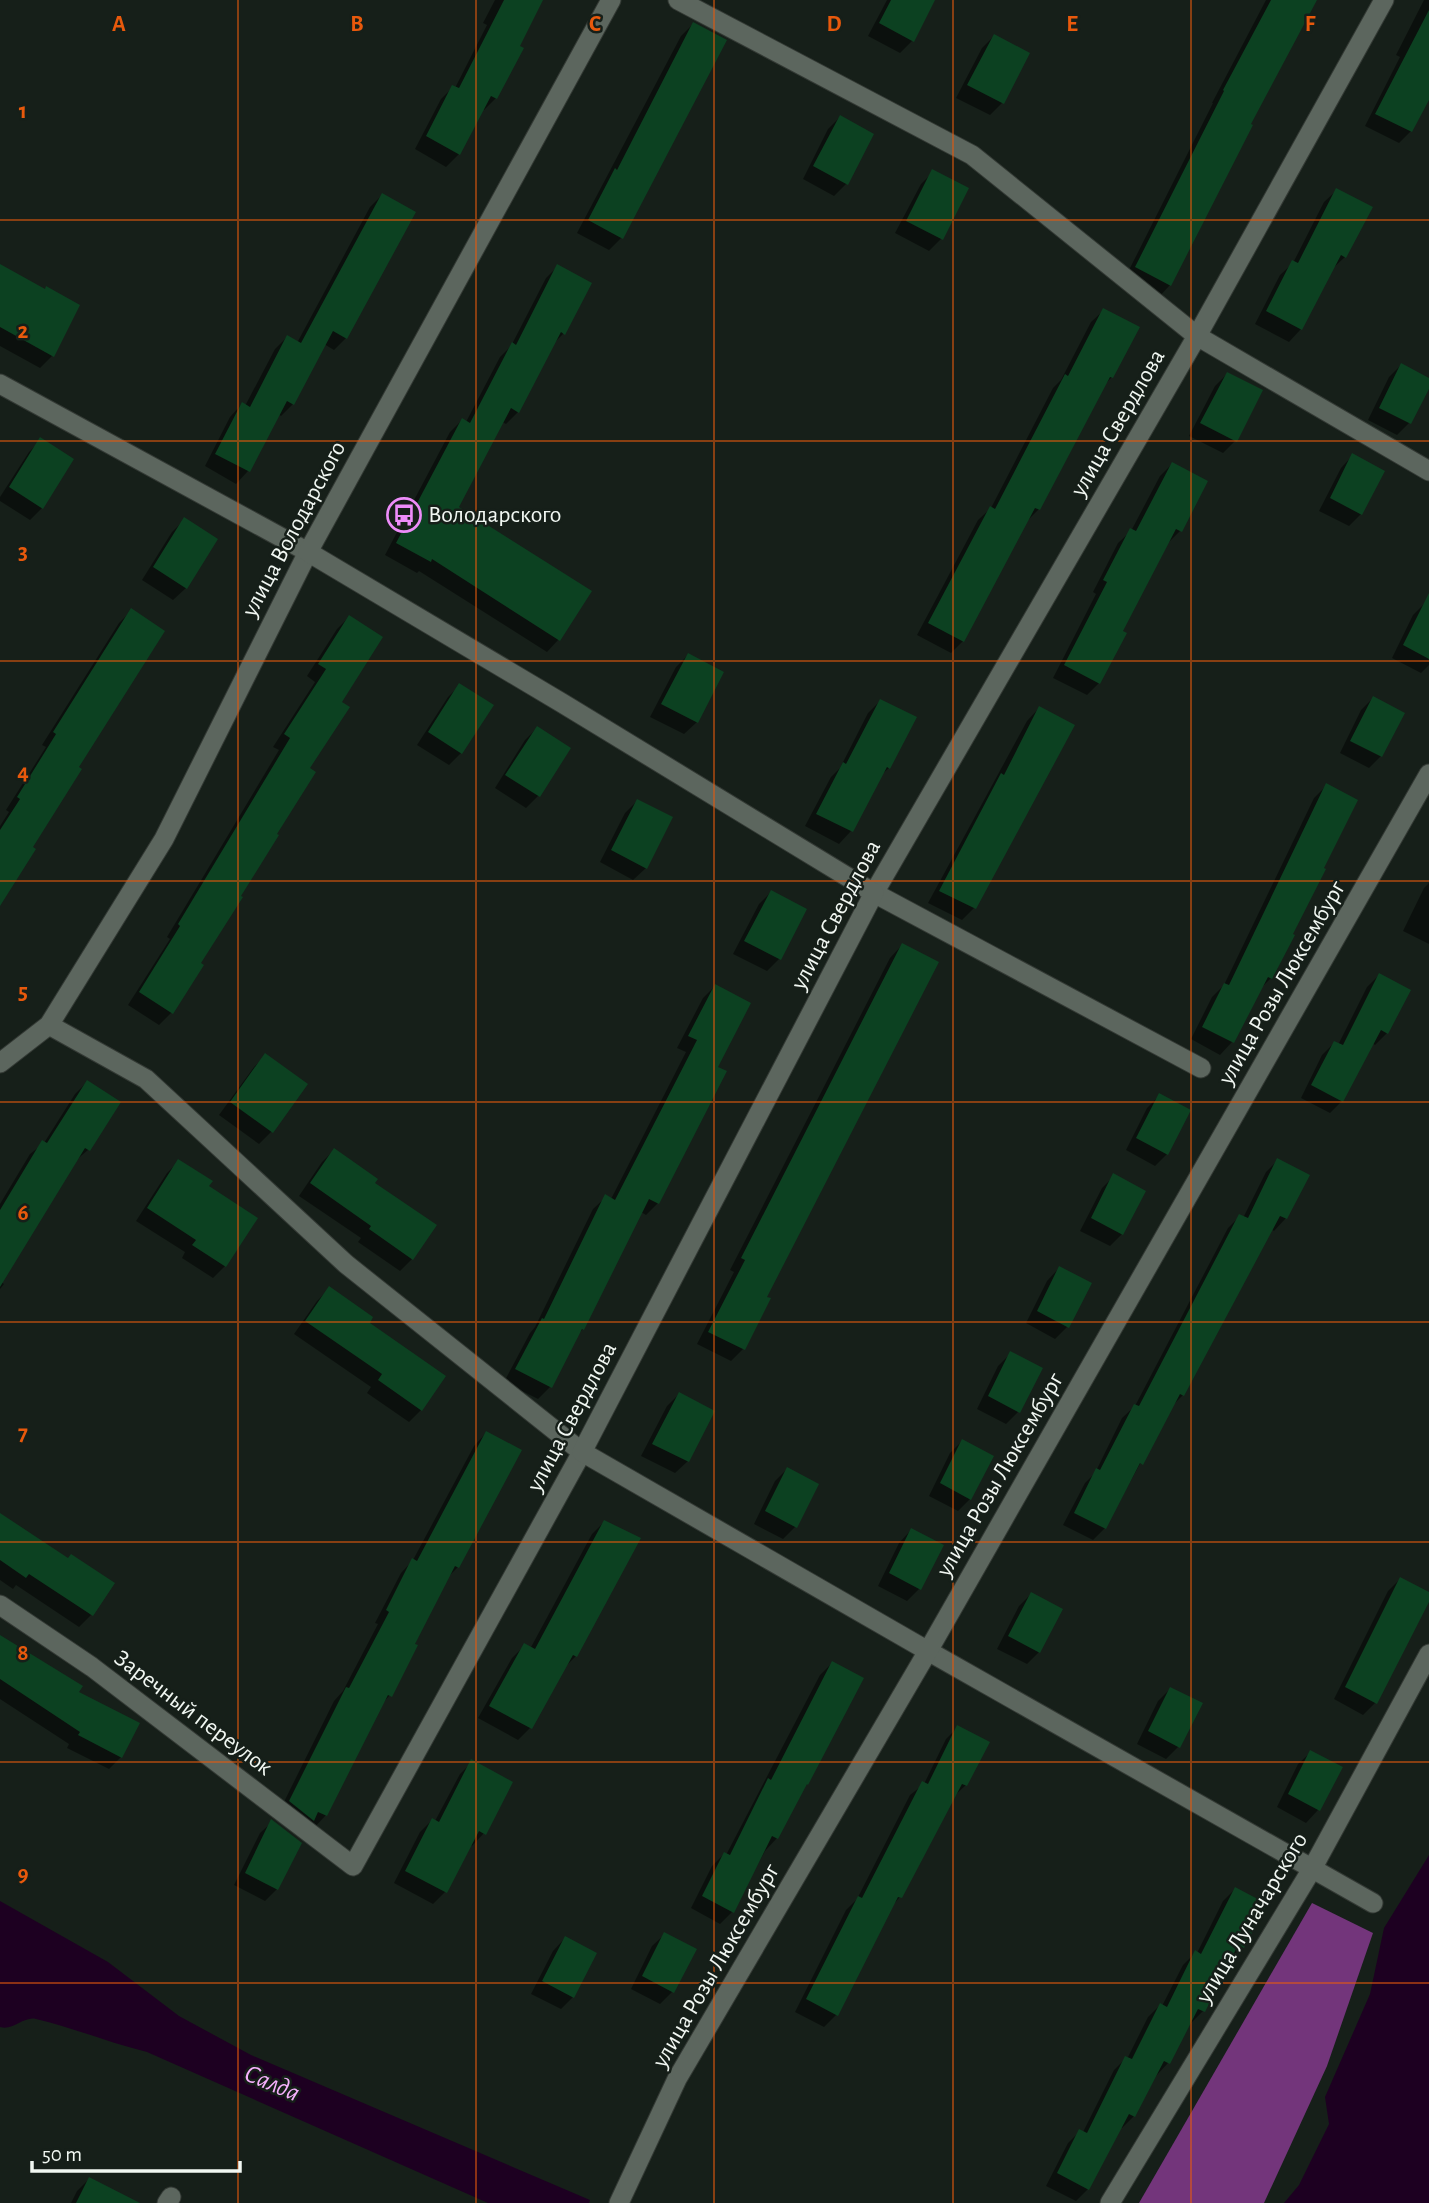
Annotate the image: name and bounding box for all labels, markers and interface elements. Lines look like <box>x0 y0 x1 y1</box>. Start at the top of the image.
text: A <box>112 13 126 36</box>
text: B <box>350 13 364 36</box>
text: C <box>589 13 601 36</box>
text: D <box>826 13 842 36</box>
text: E <box>1066 13 1078 36</box>
text: F <box>1305 13 1316 36</box>
text: 1 <box>19 100 27 123</box>
text: 2 <box>18 320 29 343</box>
street label: улица Свердлова <box>1066 346 1170 501</box>
street label: улица Володарского <box>237 437 350 621</box>
bus stop icon: Володарского <box>385 496 423 534</box>
place label: Володарского <box>428 503 561 527</box>
text: 3 <box>18 541 28 564</box>
text: 4 <box>17 761 29 784</box>
street label: улица Свердлова <box>786 836 885 994</box>
street label: улица Розы Люксембург <box>1213 877 1350 1090</box>
text: 5 <box>18 981 28 1004</box>
text: 6 <box>17 1202 29 1225</box>
street label: улица Свердлова <box>522 1338 621 1496</box>
street label: улица Розы Люксембург <box>931 1369 1068 1582</box>
text: 7 <box>18 1422 28 1445</box>
text: 8 <box>17 1642 29 1665</box>
street label: Заречный переулок <box>109 1646 277 1780</box>
street label: улица Луначарского <box>1191 1829 1312 2008</box>
street label: улица Розы Люксембург <box>647 1860 784 2073</box>
text: 9 <box>17 1863 29 1886</box>
water label: Салда <box>241 2060 303 2106</box>
scale bar <box>32 2130 240 2174</box>
text: 50 m <box>42 2144 82 2165</box>

